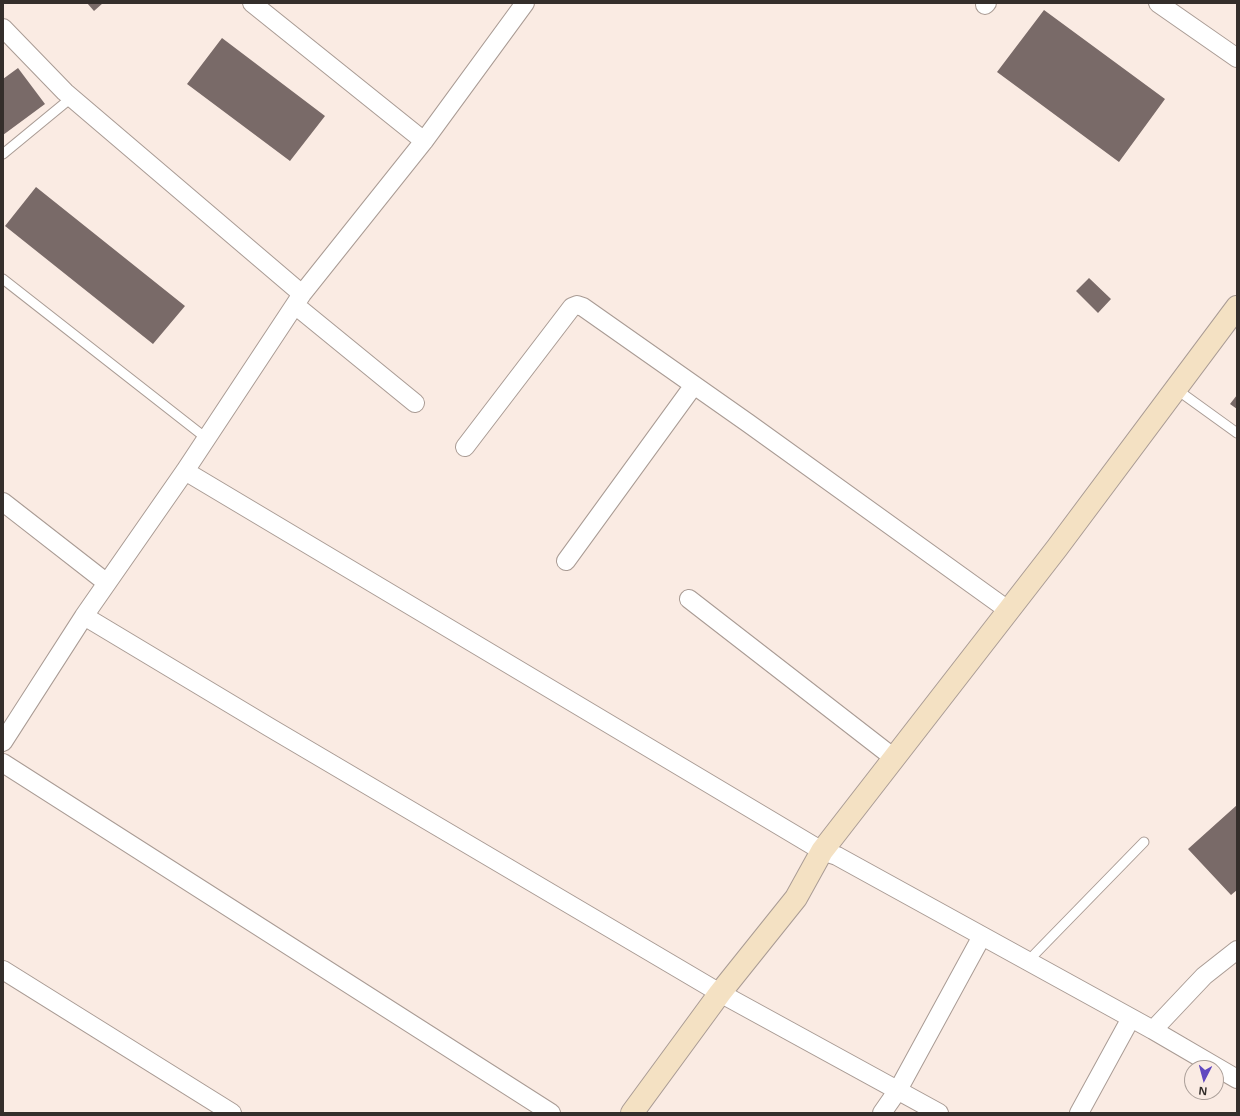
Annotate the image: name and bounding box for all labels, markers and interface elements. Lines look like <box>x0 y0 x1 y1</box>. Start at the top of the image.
north arrow <box>1184 1060 1224 1100</box>
text: N <box>1198 1084 1208 1099</box>

